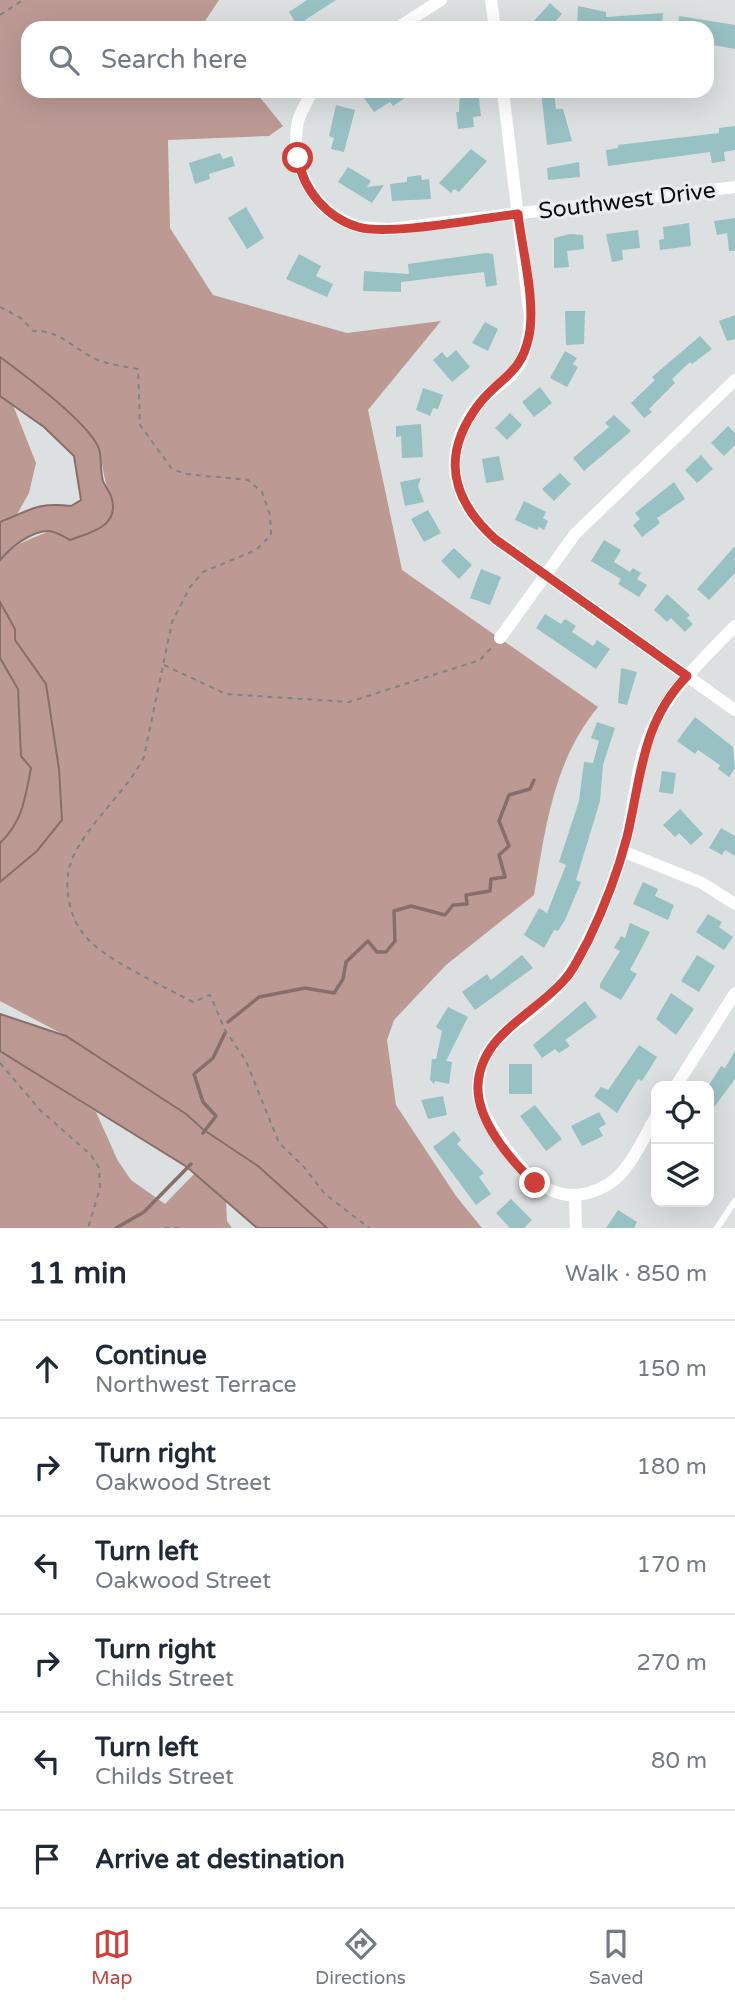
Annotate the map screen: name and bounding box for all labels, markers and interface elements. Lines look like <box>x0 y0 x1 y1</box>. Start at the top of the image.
search box <box>21 21 714 98</box>
icon: search <box>45 41 83 79</box>
text: Search here <box>101 44 247 75</box>
route start <box>282 142 313 173</box>
street label: Southwest Drive <box>537 176 717 226</box>
map controls <box>651 1081 714 1207</box>
button: locate <box>651 1081 714 1144</box>
button: layers <box>651 1144 714 1207</box>
route end <box>519 1167 550 1198</box>
text: 11 min <box>28 1255 127 1292</box>
text: Walk · 850 m <box>565 1260 707 1288</box>
text: Continue <box>95 1340 207 1371</box>
icon: ahead <box>28 1350 66 1388</box>
text: 150 m <box>637 1355 707 1383</box>
text: Northwest Terrace <box>95 1371 297 1399</box>
text: Turn right <box>95 1438 216 1469</box>
icon: right <box>28 1448 66 1486</box>
text: 180 m <box>637 1453 707 1481</box>
text: Oakwood Street <box>95 1469 271 1497</box>
text: Turn left <box>95 1536 198 1567</box>
icon: left <box>28 1546 66 1584</box>
text: 170 m <box>637 1551 707 1579</box>
text: Oakwood Street <box>95 1567 271 1595</box>
text: Turn right <box>95 1634 216 1665</box>
icon: right <box>28 1644 66 1682</box>
text: 270 m <box>637 1649 707 1677</box>
text: Childs Street <box>95 1665 234 1693</box>
text: Turn left <box>95 1732 198 1763</box>
icon: left <box>28 1742 66 1780</box>
text: 80 m <box>651 1747 707 1775</box>
text: Childs Street <box>95 1763 234 1791</box>
icon: arrive <box>28 1840 66 1878</box>
text: Arrive at destination <box>95 1844 345 1875</box>
tab: Map <box>91 1925 132 1989</box>
tab: Directions <box>315 1925 406 1989</box>
tab: Saved <box>589 1925 644 1989</box>

